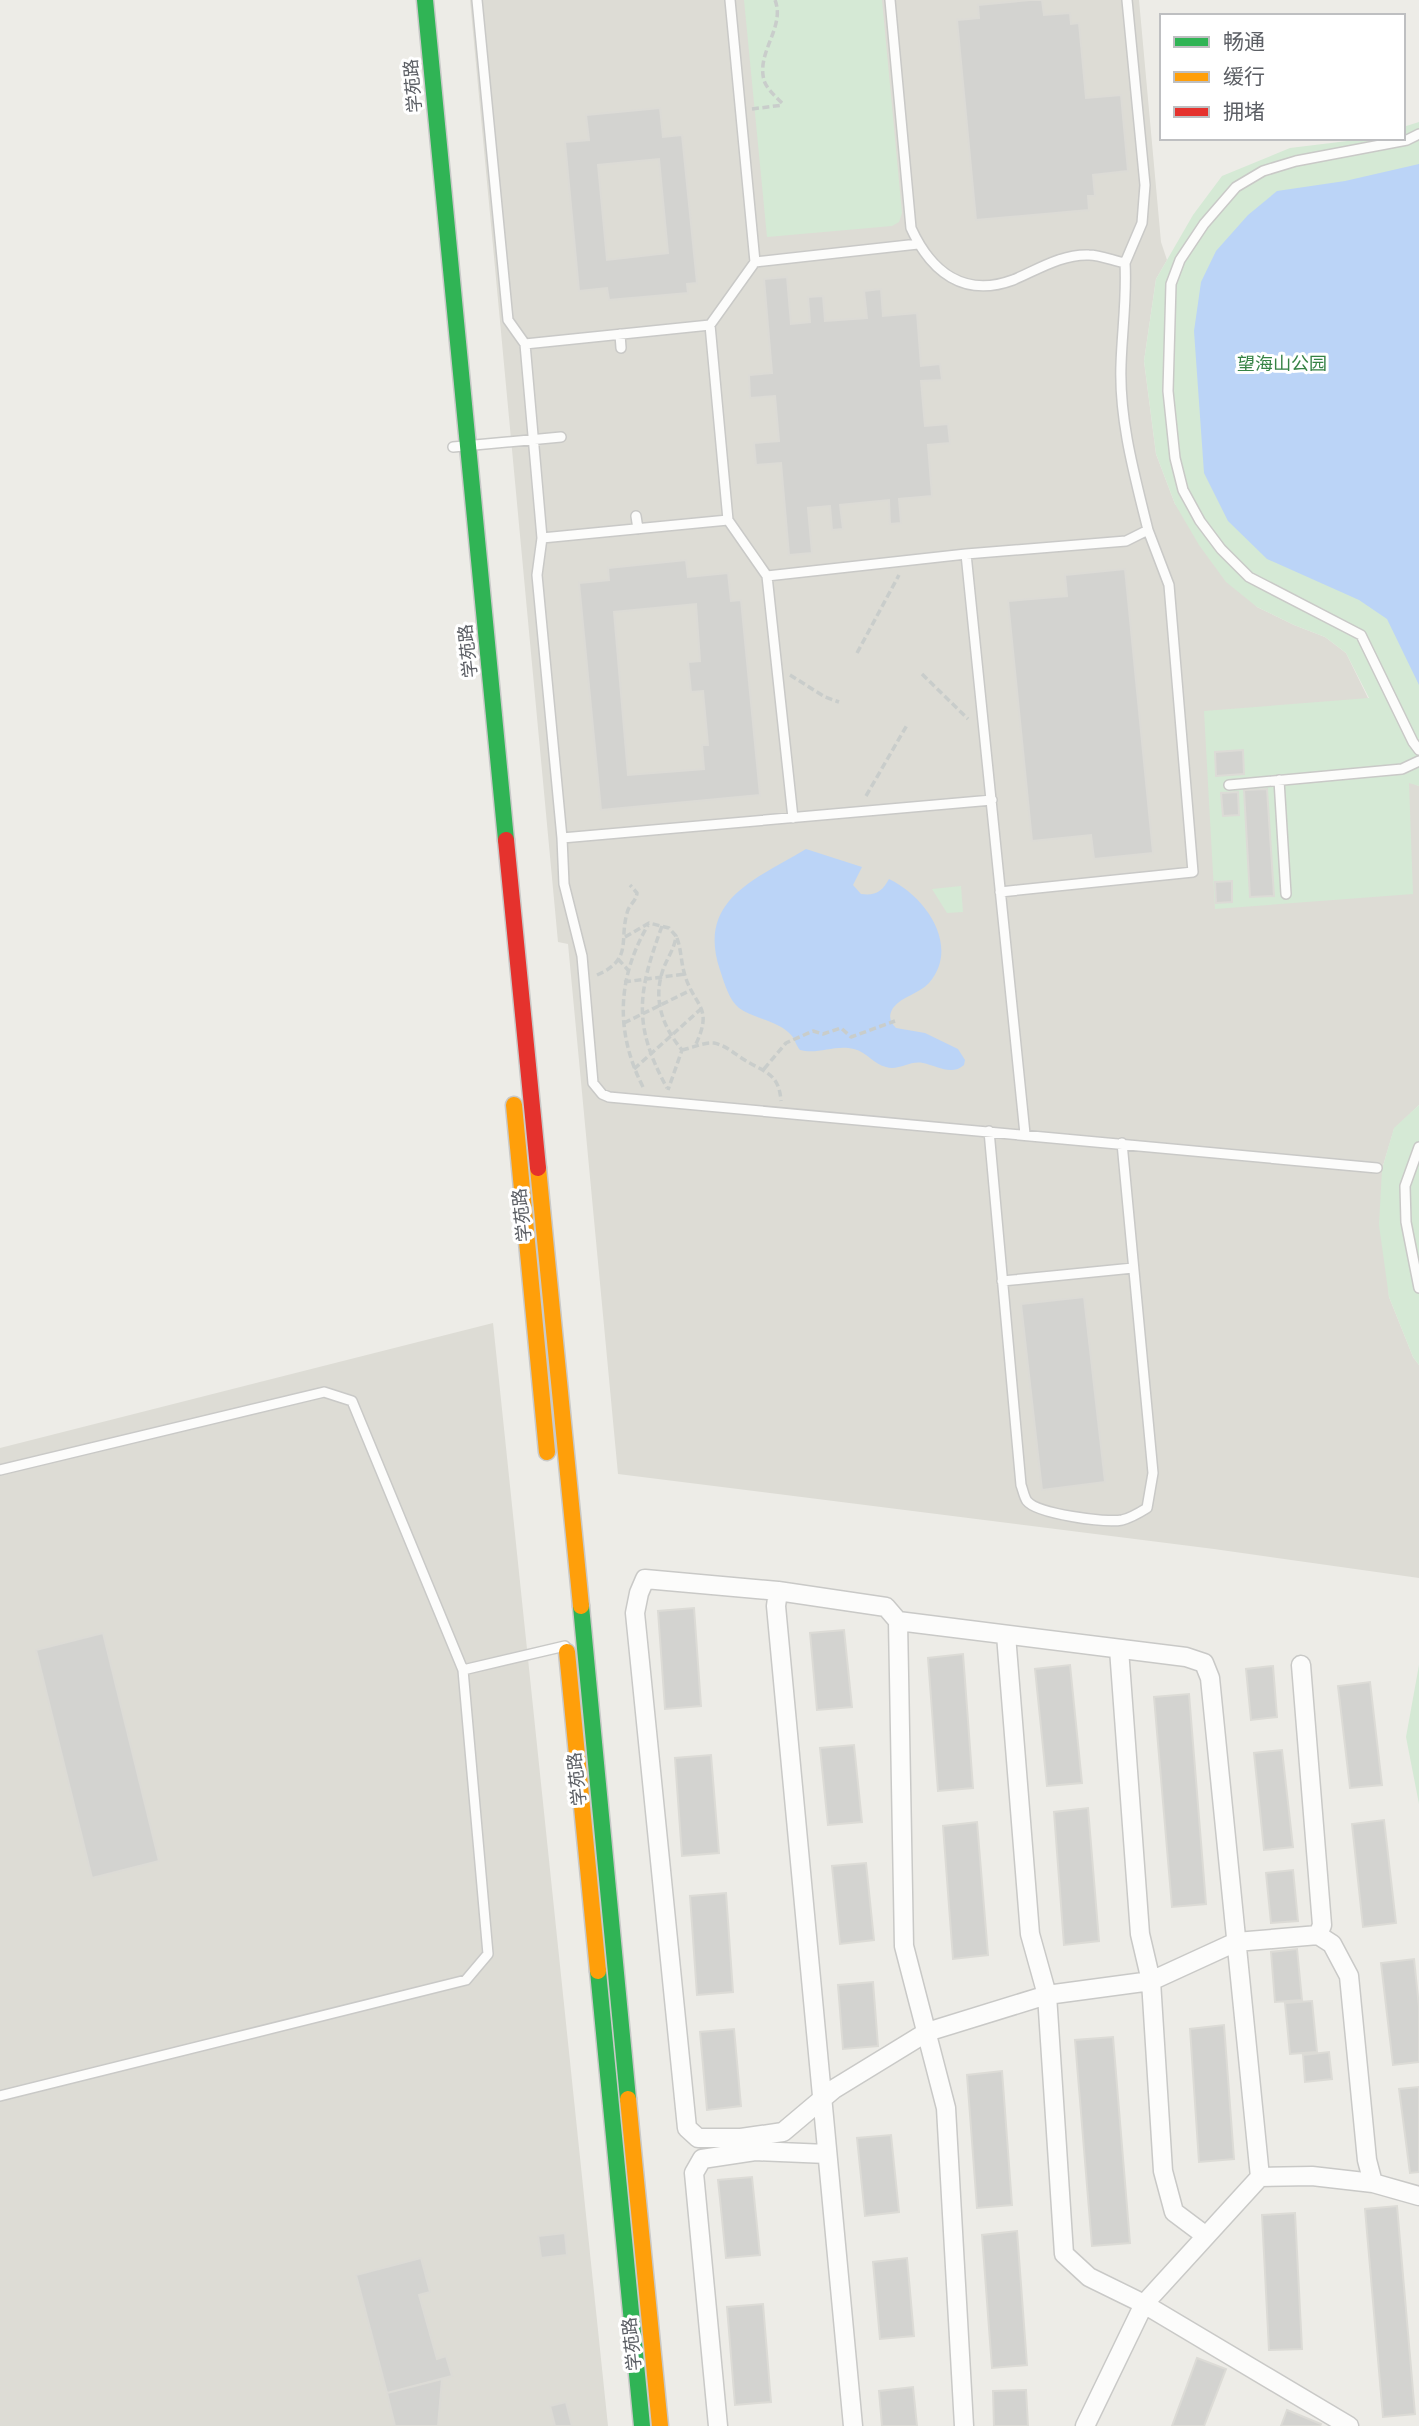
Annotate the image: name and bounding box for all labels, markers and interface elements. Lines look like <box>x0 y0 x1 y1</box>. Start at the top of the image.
legend <box>1160 14 1405 140</box>
text: 畅通 <box>1223 28 1265 55</box>
street label: 学苑路 <box>399 58 426 114</box>
text: 缓行 <box>1223 63 1265 90</box>
text: 拥堵 <box>1223 98 1265 125</box>
park label: 望海山公园 <box>1237 352 1327 375</box>
street label: 学苑路 <box>453 623 482 679</box>
street label: 学苑路 <box>507 1187 536 1243</box>
street label: 学苑路 <box>562 1751 591 1807</box>
street label: 学苑路 <box>617 2316 646 2372</box>

